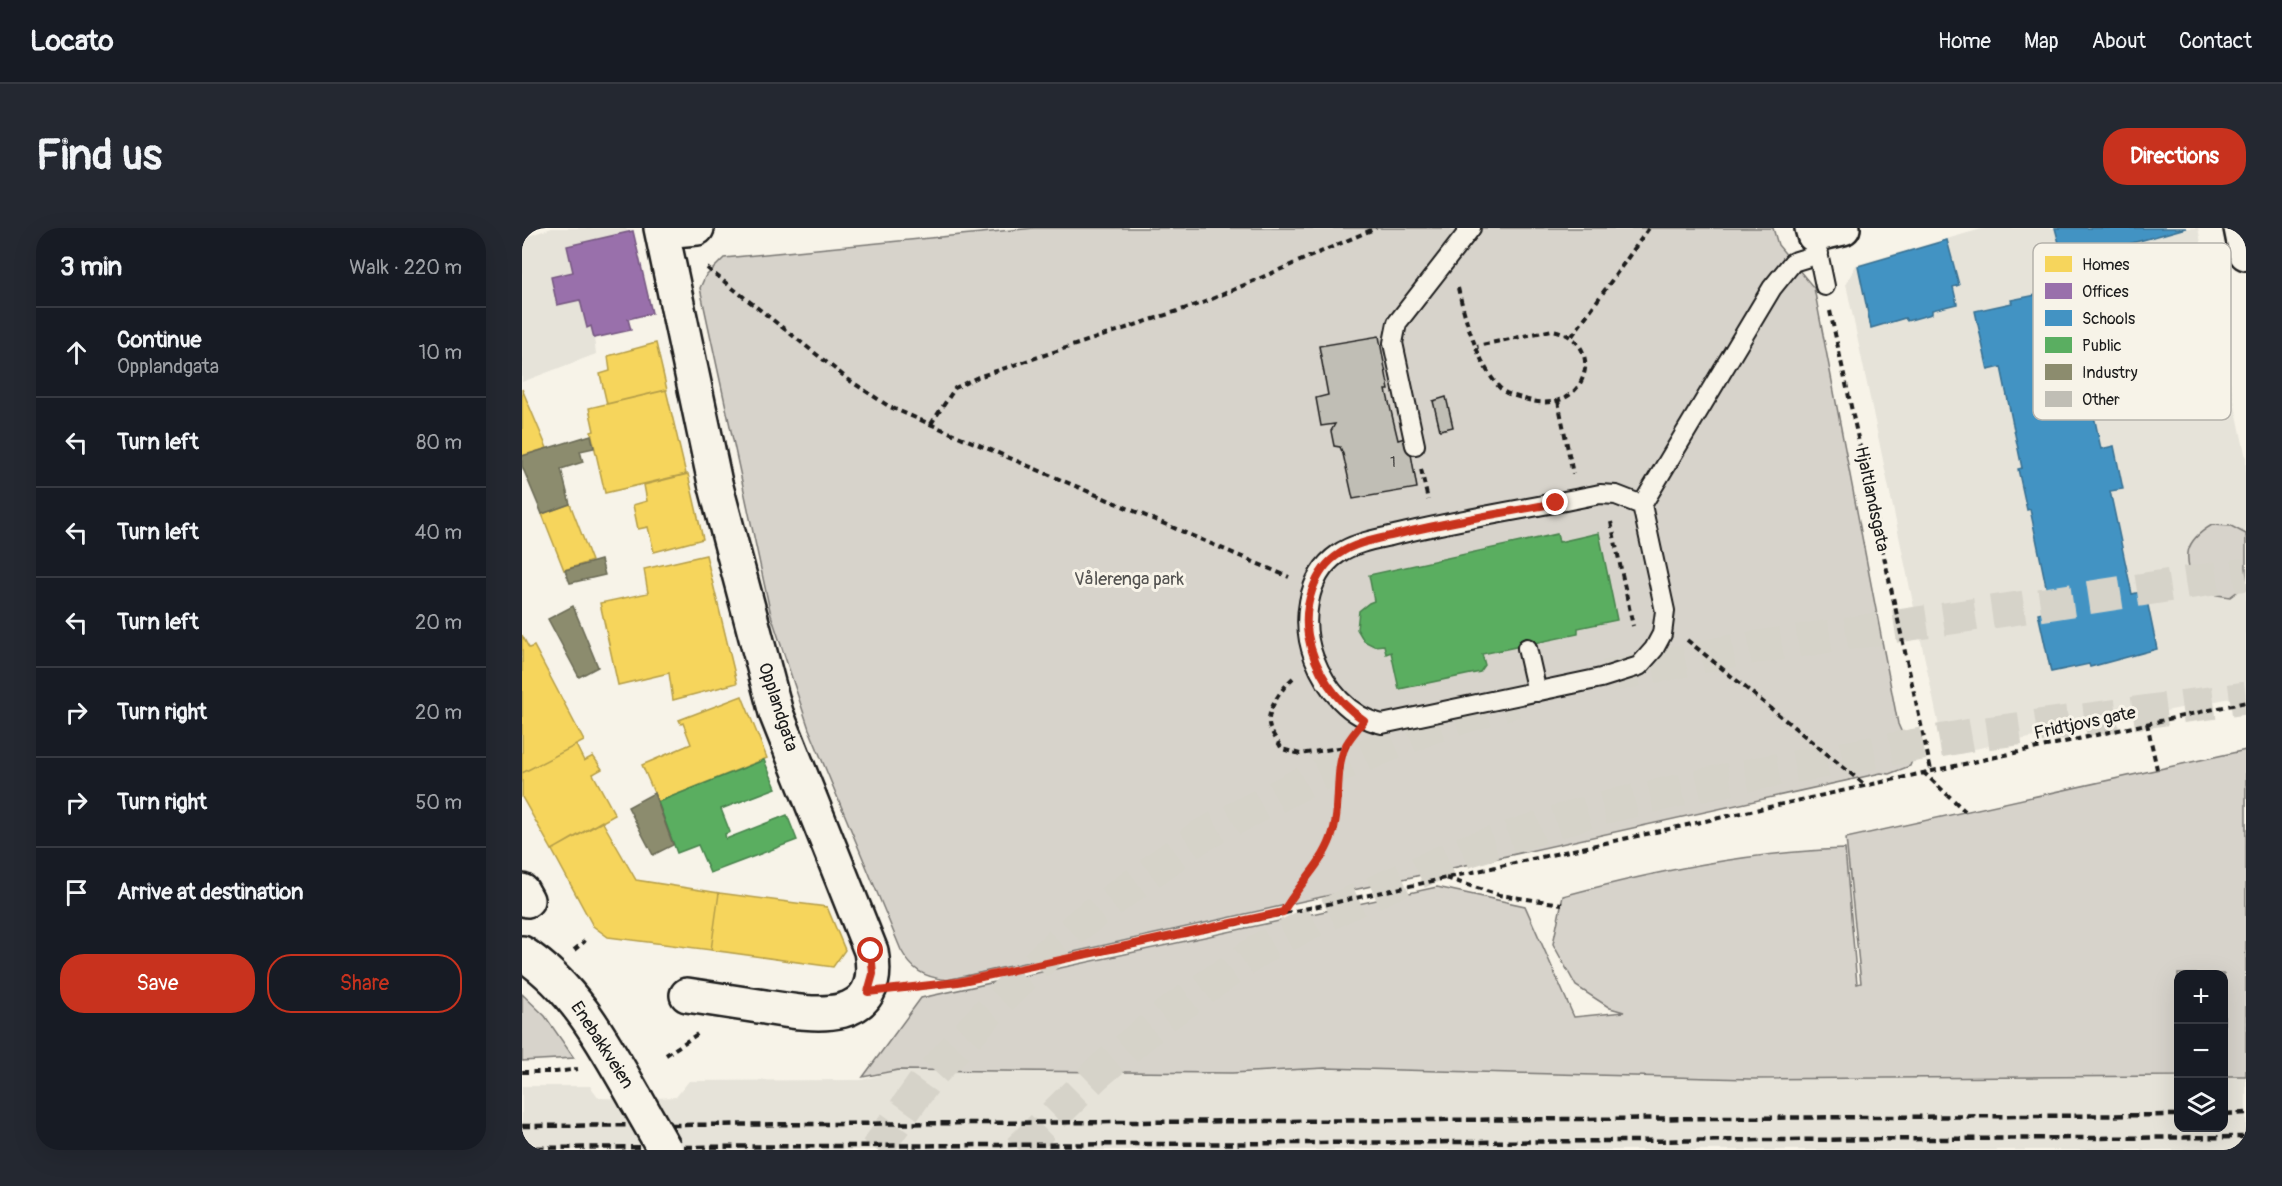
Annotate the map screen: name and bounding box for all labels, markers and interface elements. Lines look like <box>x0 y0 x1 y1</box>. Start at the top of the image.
text: Locato <box>30 24 114 59</box>
text: Home <box>1938 28 1991 55</box>
text: Map <box>2024 28 2059 55</box>
text: About <box>2092 28 2146 55</box>
text: Contact <box>2179 28 2252 55</box>
button: Directions <box>2103 128 2246 185</box>
text: Find us <box>36 130 162 182</box>
legend <box>2033 243 2231 420</box>
text: 3 min <box>60 251 122 283</box>
text: Walk · 220 m <box>349 255 462 280</box>
text: Homes <box>2082 255 2130 275</box>
text: Offices <box>2082 282 2129 302</box>
text: Schools <box>2082 309 2135 329</box>
text: Continue <box>117 326 201 354</box>
icon: ahead <box>60 336 93 369</box>
text: Public <box>2082 336 2122 356</box>
text: 10 m <box>418 340 462 365</box>
text: Opplandgata <box>117 354 219 379</box>
text: Industry <box>2082 363 2138 383</box>
text: Other <box>2082 390 2120 410</box>
icon: left <box>60 426 93 459</box>
text: Turn left <box>117 428 199 456</box>
text: 80 m <box>416 430 462 455</box>
street label: Hjaltlandsgata <box>1850 444 1894 554</box>
house number: 1 <box>1390 453 1396 472</box>
route end <box>1542 489 1568 515</box>
icon: left <box>60 516 93 549</box>
text: Turn left <box>117 518 199 546</box>
text: 40 m <box>415 520 462 545</box>
park label: Vålerenga park <box>1074 568 1185 591</box>
icon: left <box>60 606 93 639</box>
text: Turn left <box>117 608 199 636</box>
text: 20 m <box>415 610 462 635</box>
street label: Opplandgata <box>753 660 803 754</box>
icon: right <box>60 696 93 729</box>
text: Turn right <box>117 698 207 726</box>
text: 20 m <box>415 700 462 725</box>
street label: Fridtjovs gate <box>2032 701 2138 745</box>
icon: right <box>60 786 93 819</box>
text: Turn right <box>117 788 207 816</box>
text: 50 m <box>415 790 462 815</box>
icon: arrive <box>60 876 93 909</box>
text: Arrive at destination <box>117 878 303 906</box>
route start <box>857 937 883 963</box>
button: Save <box>60 954 255 1013</box>
button: Share <box>267 954 462 1013</box>
map controls <box>2174 970 2228 1132</box>
button: + <box>2174 970 2228 1024</box>
street label: Enebakkveien <box>565 997 639 1093</box>
button: − <box>2174 1024 2228 1078</box>
button: layers <box>2174 1078 2228 1132</box>

